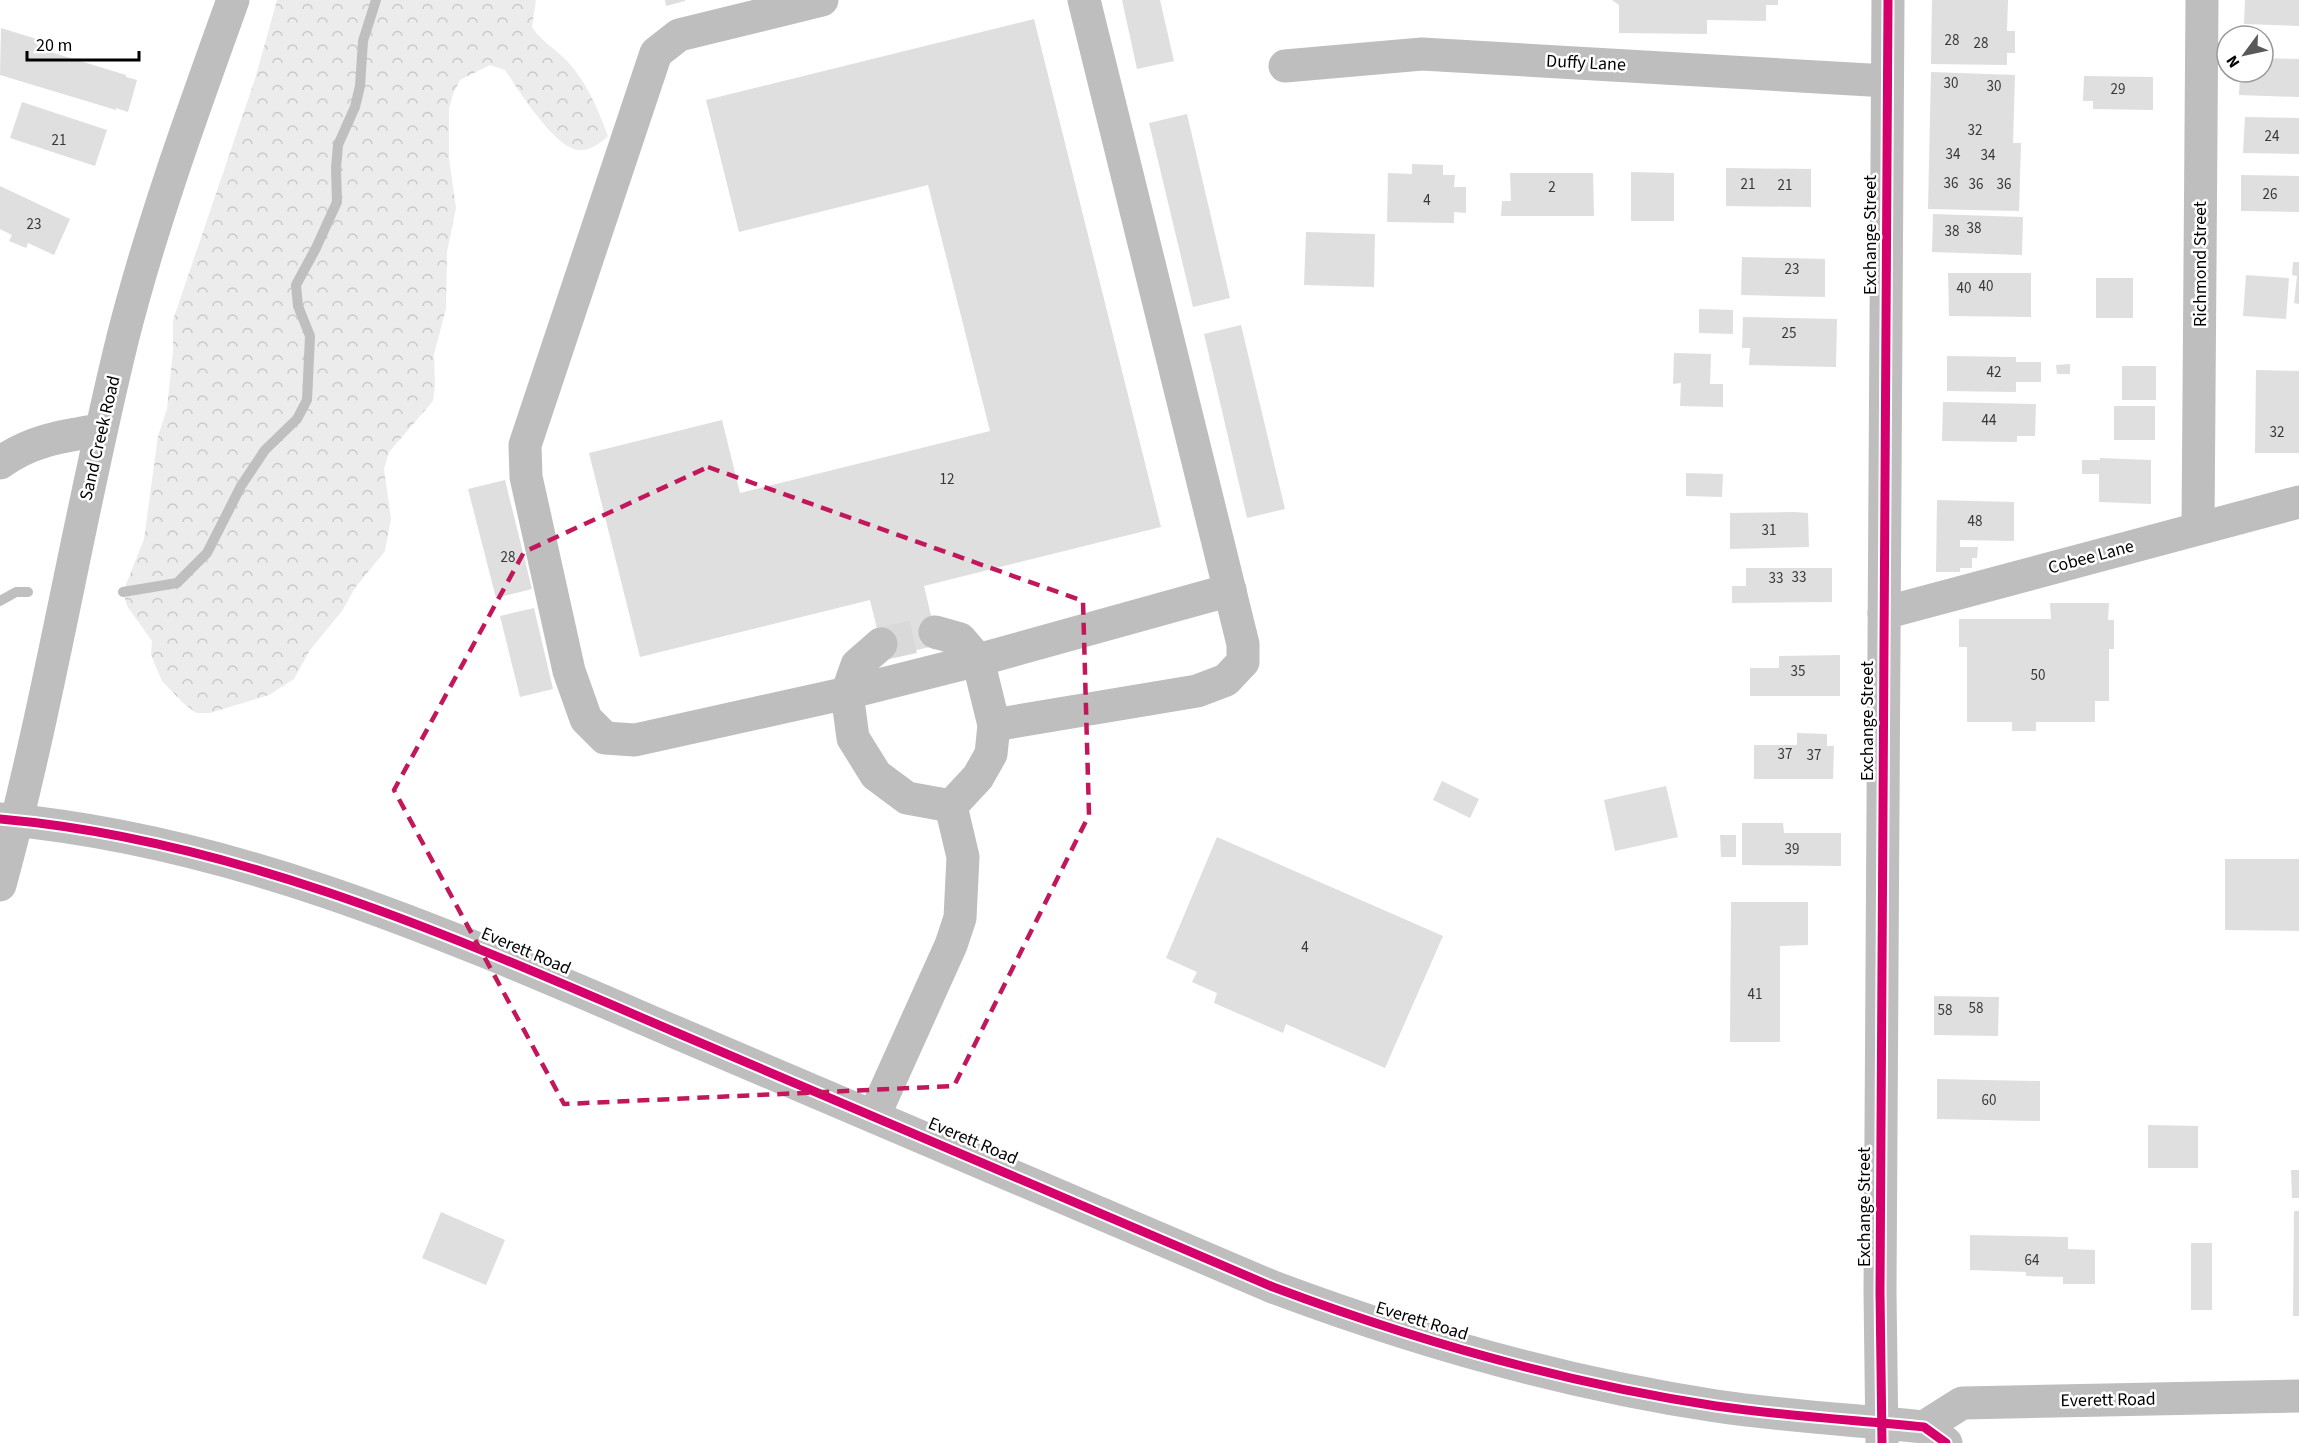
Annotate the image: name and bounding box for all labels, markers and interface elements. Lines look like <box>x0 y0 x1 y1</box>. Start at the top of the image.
scale bar <box>27 24 140 62</box>
north arrow <box>2215 24 2275 84</box>
house number: 28 <box>1945 30 1959 51</box>
text: 20 m <box>36 33 72 58</box>
house number: 28 <box>1974 33 1988 54</box>
street label: Duffy Lane <box>1545 48 1627 78</box>
text: N <box>2221 51 2245 72</box>
house number: 30 <box>1944 73 1958 94</box>
house number: 30 <box>1987 76 2001 97</box>
house number: 29 <box>2111 79 2125 100</box>
house number: 32 <box>1968 120 1982 141</box>
house number: 24 <box>2265 126 2280 147</box>
house number: 21 <box>52 130 66 151</box>
house number: 34 <box>1946 144 1961 165</box>
house number: 34 <box>1981 145 1996 166</box>
house number: 36 <box>1944 173 1958 194</box>
house number: 21 <box>1741 174 1755 195</box>
house number: 36 <box>1969 174 1983 195</box>
house number: 36 <box>1997 174 2011 195</box>
house number: 21 <box>1778 175 1792 196</box>
street label: Exchange Street <box>1858 175 1883 295</box>
house number: 2 <box>1548 177 1556 198</box>
house number: 26 <box>2263 184 2277 205</box>
house number: 4 <box>1423 190 1431 211</box>
street label: Richmond Street <box>2188 201 2213 327</box>
house number: 23 <box>27 214 41 235</box>
house number: 38 <box>1967 218 1981 239</box>
house number: 38 <box>1945 221 1959 242</box>
house number: 23 <box>1785 259 1799 280</box>
house number: 40 <box>1979 276 1993 297</box>
house number: 40 <box>1957 278 1971 299</box>
house number: 25 <box>1782 323 1796 344</box>
house number: 42 <box>1987 362 2001 383</box>
street label: Sand Creek Road <box>73 373 127 503</box>
house number: 44 <box>1982 410 1997 431</box>
house number: 32 <box>2270 422 2284 443</box>
house number: 12 <box>940 469 954 490</box>
house number: 48 <box>1968 511 1982 532</box>
house number: 31 <box>1762 520 1776 541</box>
street label: Cobee Lane <box>2045 534 2137 580</box>
house number: 28 <box>501 547 515 568</box>
house number: 33 <box>1792 567 1806 588</box>
house number: 33 <box>1769 568 1783 589</box>
house number: 35 <box>1791 661 1805 682</box>
street label: Exchange Street <box>1855 661 1880 781</box>
house number: 50 <box>2031 665 2045 686</box>
house number: 37 <box>1778 744 1792 765</box>
house number: 37 <box>1807 745 1821 766</box>
house number: 39 <box>1785 839 1799 860</box>
street label: Everett Road <box>477 921 575 981</box>
house number: 4 <box>1301 937 1309 958</box>
house number: 41 <box>1748 984 1762 1005</box>
house number: 58 <box>1969 998 1983 1019</box>
house number: 58 <box>1938 1000 1952 1021</box>
house number: 60 <box>1982 1090 1996 1111</box>
street label: Everett Road <box>924 1111 1022 1171</box>
street label: Exchange Street <box>1852 1147 1877 1267</box>
house number: 64 <box>2025 1250 2040 1271</box>
street label: Everett Road <box>1373 1295 1471 1347</box>
street label: Everett Road <box>2060 1387 2156 1413</box>

